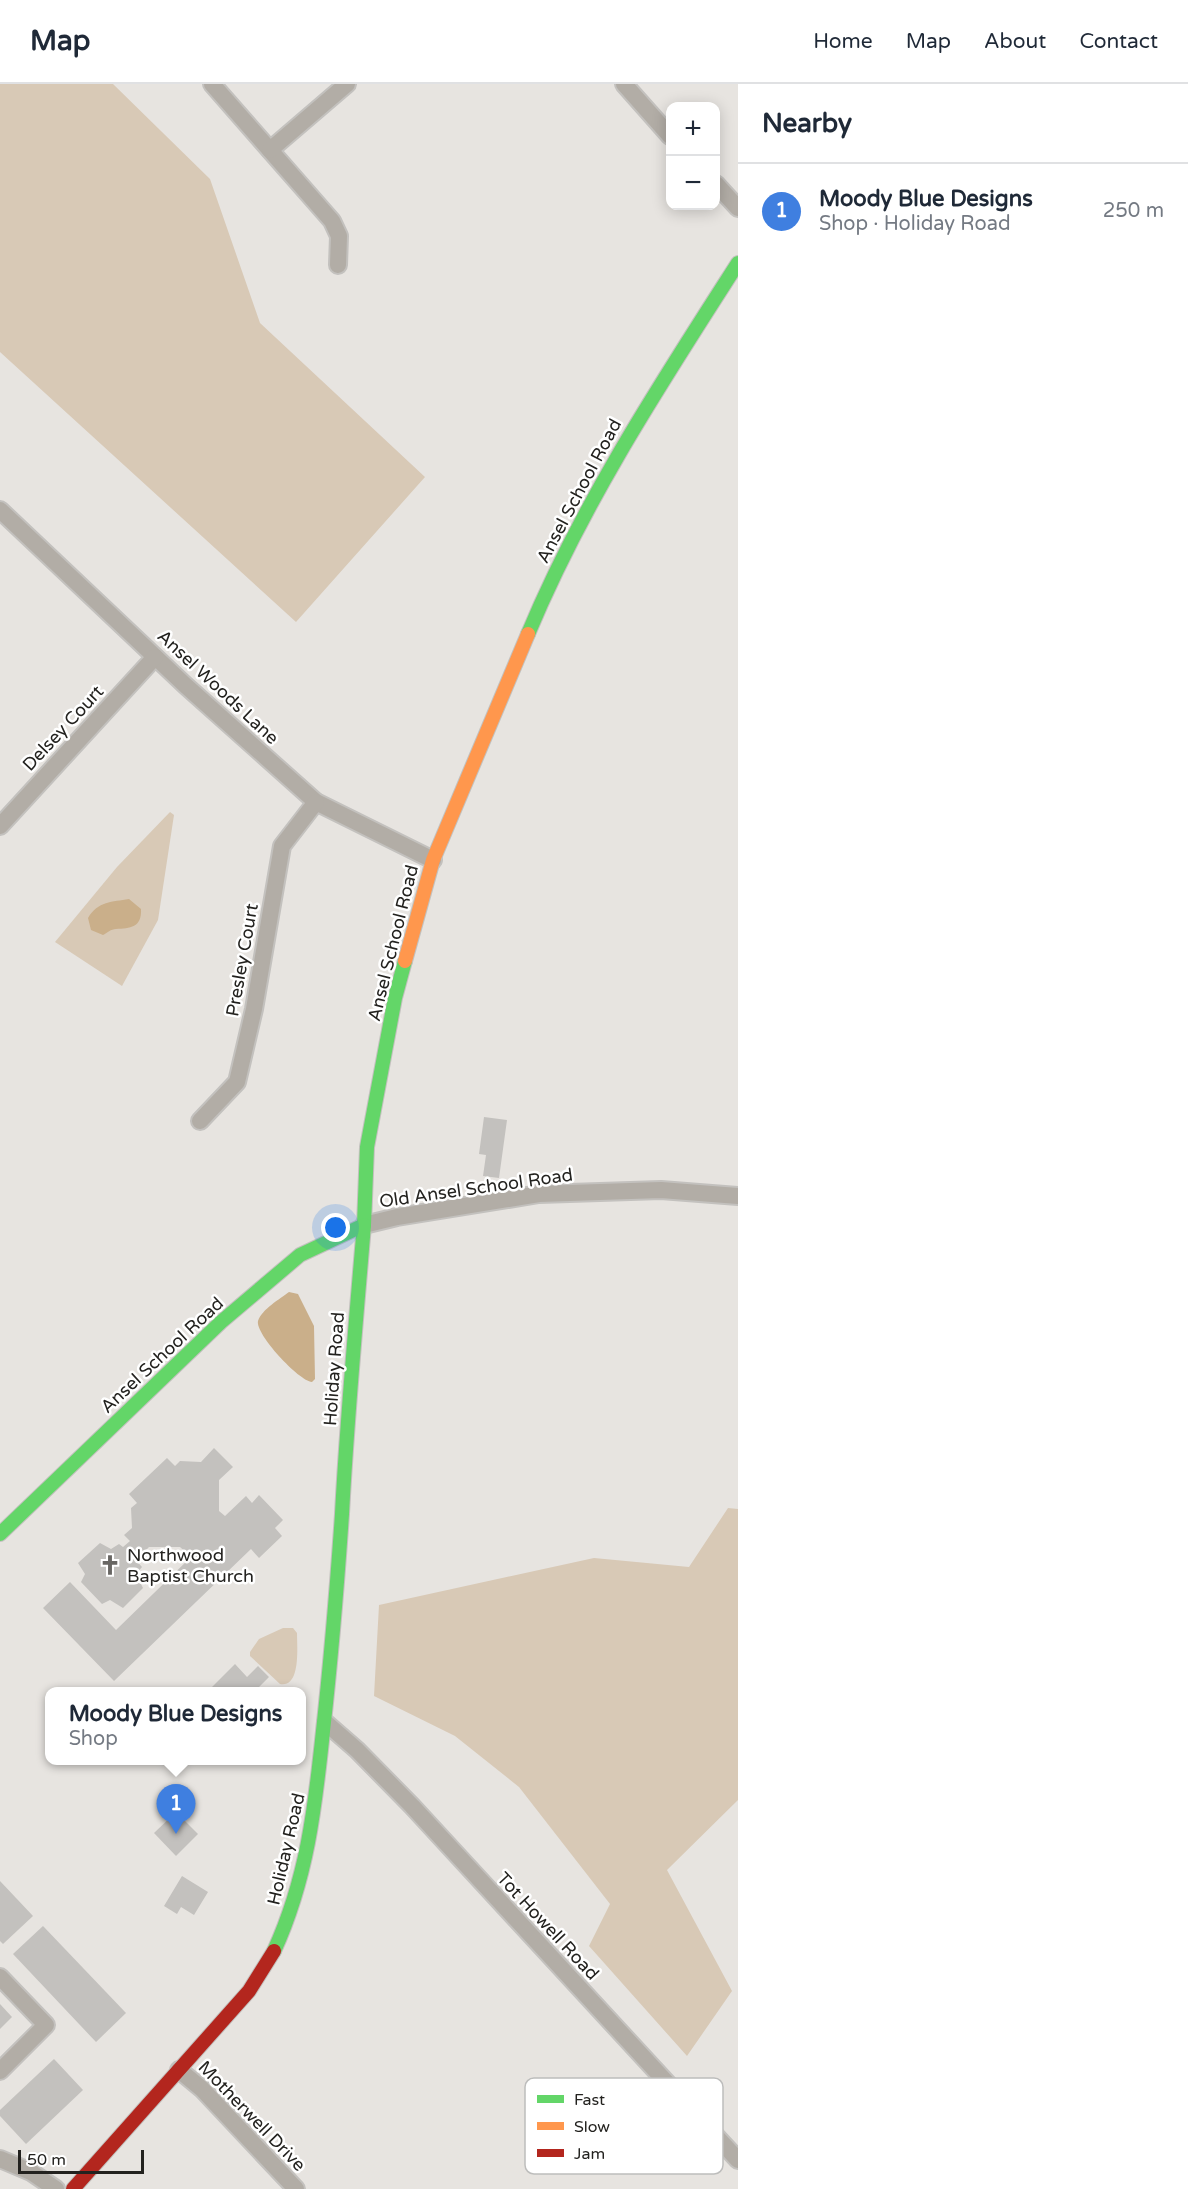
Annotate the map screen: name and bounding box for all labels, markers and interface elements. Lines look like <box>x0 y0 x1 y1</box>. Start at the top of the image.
text: Map <box>30 24 90 58</box>
text: Home <box>813 29 873 54</box>
text: Map <box>906 29 951 54</box>
text: About <box>984 29 1046 54</box>
text: Contact <box>1079 29 1158 54</box>
map controls <box>666 102 720 210</box>
button: + <box>666 102 720 156</box>
text: Nearby <box>762 108 852 139</box>
button: − <box>666 156 720 210</box>
text: Moody Blue Designs <box>819 186 1033 212</box>
text: 1 <box>775 199 788 223</box>
text: 250 m <box>1103 199 1164 223</box>
text: Shop · Holiday Road <box>819 212 1011 236</box>
street label: Ansel School Road <box>532 415 626 567</box>
street label: Ansel Woods Lane <box>153 625 283 749</box>
street label: Delsey Court <box>18 681 108 775</box>
street label: Ansel School Road <box>363 863 423 1023</box>
street label: Presley Court <box>221 902 263 1018</box>
street label: Old Ansel School Road <box>378 1164 574 1212</box>
your location <box>321 1213 350 1242</box>
street label: Ansel School Road <box>96 1292 228 1418</box>
street label: Holiday Road <box>319 1311 349 1427</box>
place label: Northwood Baptist Church <box>127 1544 254 1587</box>
church icon: Northwood Baptist Church <box>98 1553 122 1577</box>
popup <box>45 1687 306 1765</box>
text: Moody Blue Designs <box>69 1701 282 1727</box>
text: Shop <box>69 1727 118 1751</box>
pin: 1 <box>156 1784 195 1834</box>
street label: Holiday Road <box>262 1791 310 1907</box>
street label: Tot Howell Road <box>492 1867 604 1985</box>
street label: Motherwell Drive <box>194 2056 310 2176</box>
legend <box>525 2078 723 2174</box>
text: Fast <box>574 2090 605 2110</box>
text: Slow <box>574 2117 610 2137</box>
text: Jam <box>574 2144 605 2164</box>
scale bar <box>18 2147 144 2174</box>
text: 50 m <box>27 2150 66 2170</box>

